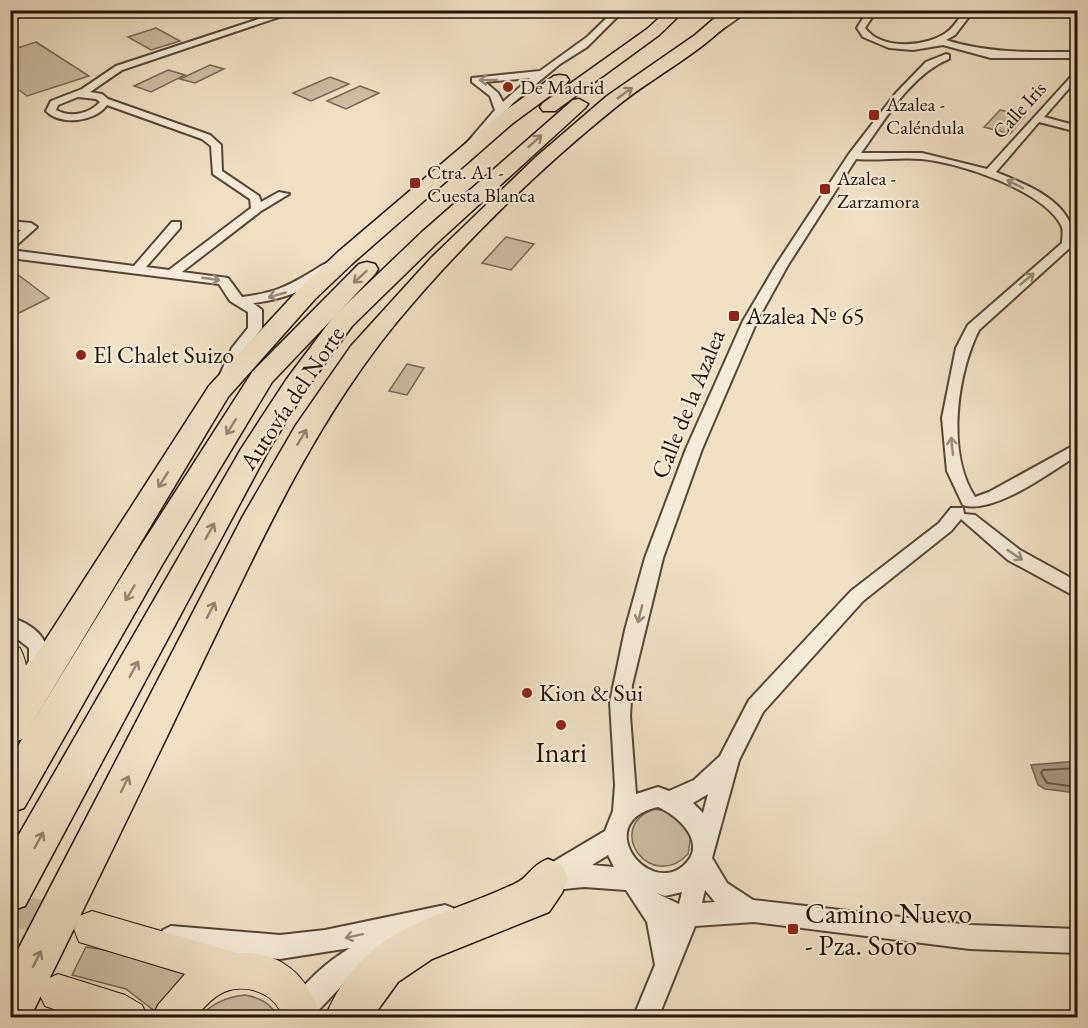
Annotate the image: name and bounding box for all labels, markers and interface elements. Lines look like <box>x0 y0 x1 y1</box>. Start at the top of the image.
one-way arrow <box>479 74 499 85</box>
place label: De Madrid <box>520 74 605 100</box>
street label: Calle Iris <box>986 76 1052 144</box>
marker: De Madrid <box>501 80 515 94</box>
one-way arrow <box>616 87 632 99</box>
place label: Azalea - Caléndula <box>885 91 965 140</box>
marker: Azalea - Caléndula <box>867 108 881 122</box>
one-way arrow <box>528 134 543 148</box>
place label: Ctra. A1 - Cuesta Blanca <box>427 159 535 208</box>
place label: Azalea - Zarzamora <box>836 165 919 214</box>
marker: Ctra. A1 - Cuesta Blanca <box>408 176 422 190</box>
one-way arrow <box>1006 178 1024 189</box>
marker: Azalea - Zarzamora <box>818 182 832 196</box>
one-way arrow <box>352 269 367 284</box>
one-way arrow <box>1018 273 1034 286</box>
one-way arrow <box>201 274 221 285</box>
one-way arrow <box>268 290 287 301</box>
place label: Azalea Nº 65 <box>745 300 865 331</box>
marker: Azalea Nº 65 <box>727 309 741 323</box>
street label: Autovía del Norte <box>231 320 351 476</box>
street label: Calle de la Azalea <box>644 324 732 483</box>
place label: El Chalet Suizo <box>93 339 234 370</box>
marker: El Chalet Suizo <box>74 348 88 362</box>
one-way arrow <box>224 418 236 435</box>
one-way arrow <box>297 429 309 446</box>
one-way arrow <box>946 437 957 457</box>
one-way arrow <box>156 471 168 488</box>
one-way arrow <box>205 523 216 541</box>
one-way arrow <box>1007 549 1023 561</box>
one-way arrow <box>123 584 135 601</box>
one-way arrow <box>206 601 218 619</box>
one-way arrow <box>633 605 645 624</box>
one-way arrow <box>128 661 140 678</box>
place label: Kion & Sui <box>539 677 643 708</box>
marker: Kion & Sui <box>520 686 534 700</box>
marker: Inari <box>554 718 568 732</box>
place label: Inari <box>535 734 587 770</box>
one-way arrow <box>120 776 131 794</box>
one-way arrow <box>33 832 45 849</box>
place label: Camino Nuevo - Pza. Soto <box>805 895 972 963</box>
marker: Camino Nuevo - Pza. Soto <box>786 922 800 936</box>
one-way arrow <box>344 931 364 942</box>
one-way arrow <box>32 950 43 968</box>

